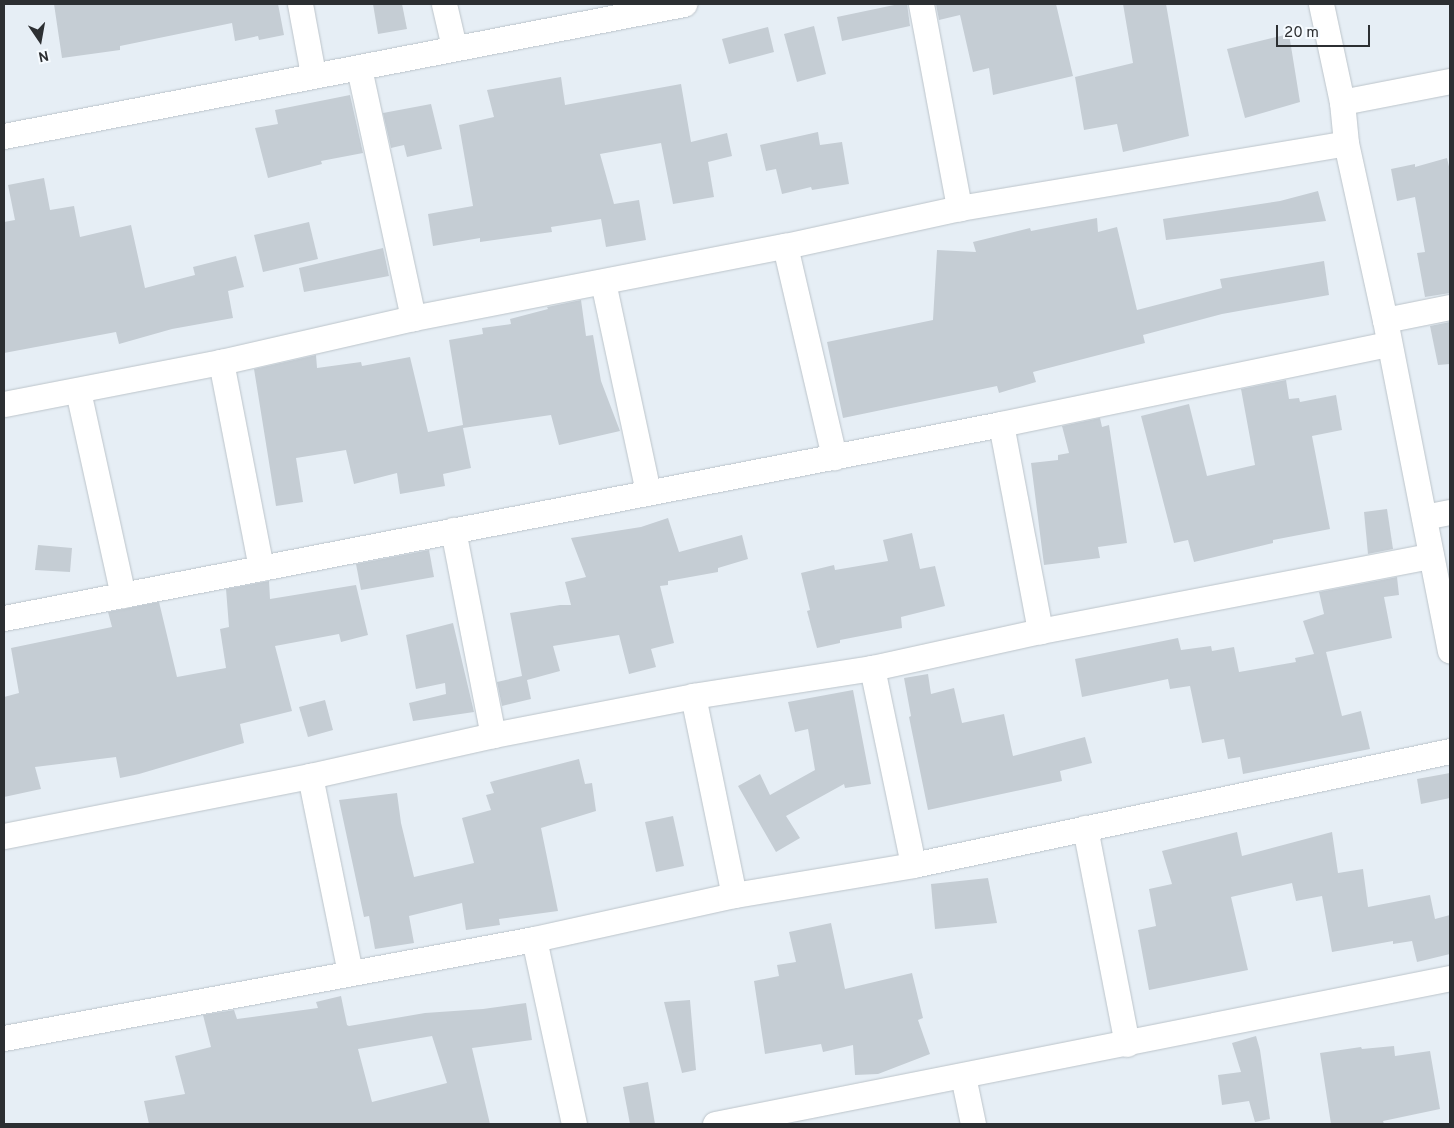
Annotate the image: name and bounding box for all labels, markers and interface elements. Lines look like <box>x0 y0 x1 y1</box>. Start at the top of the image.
north arrow <box>15 15 65 65</box>
scale bar <box>1279 15 1373 47</box>
text: 20 m <box>1284 24 1319 43</box>
text: N <box>37 46 50 65</box>

